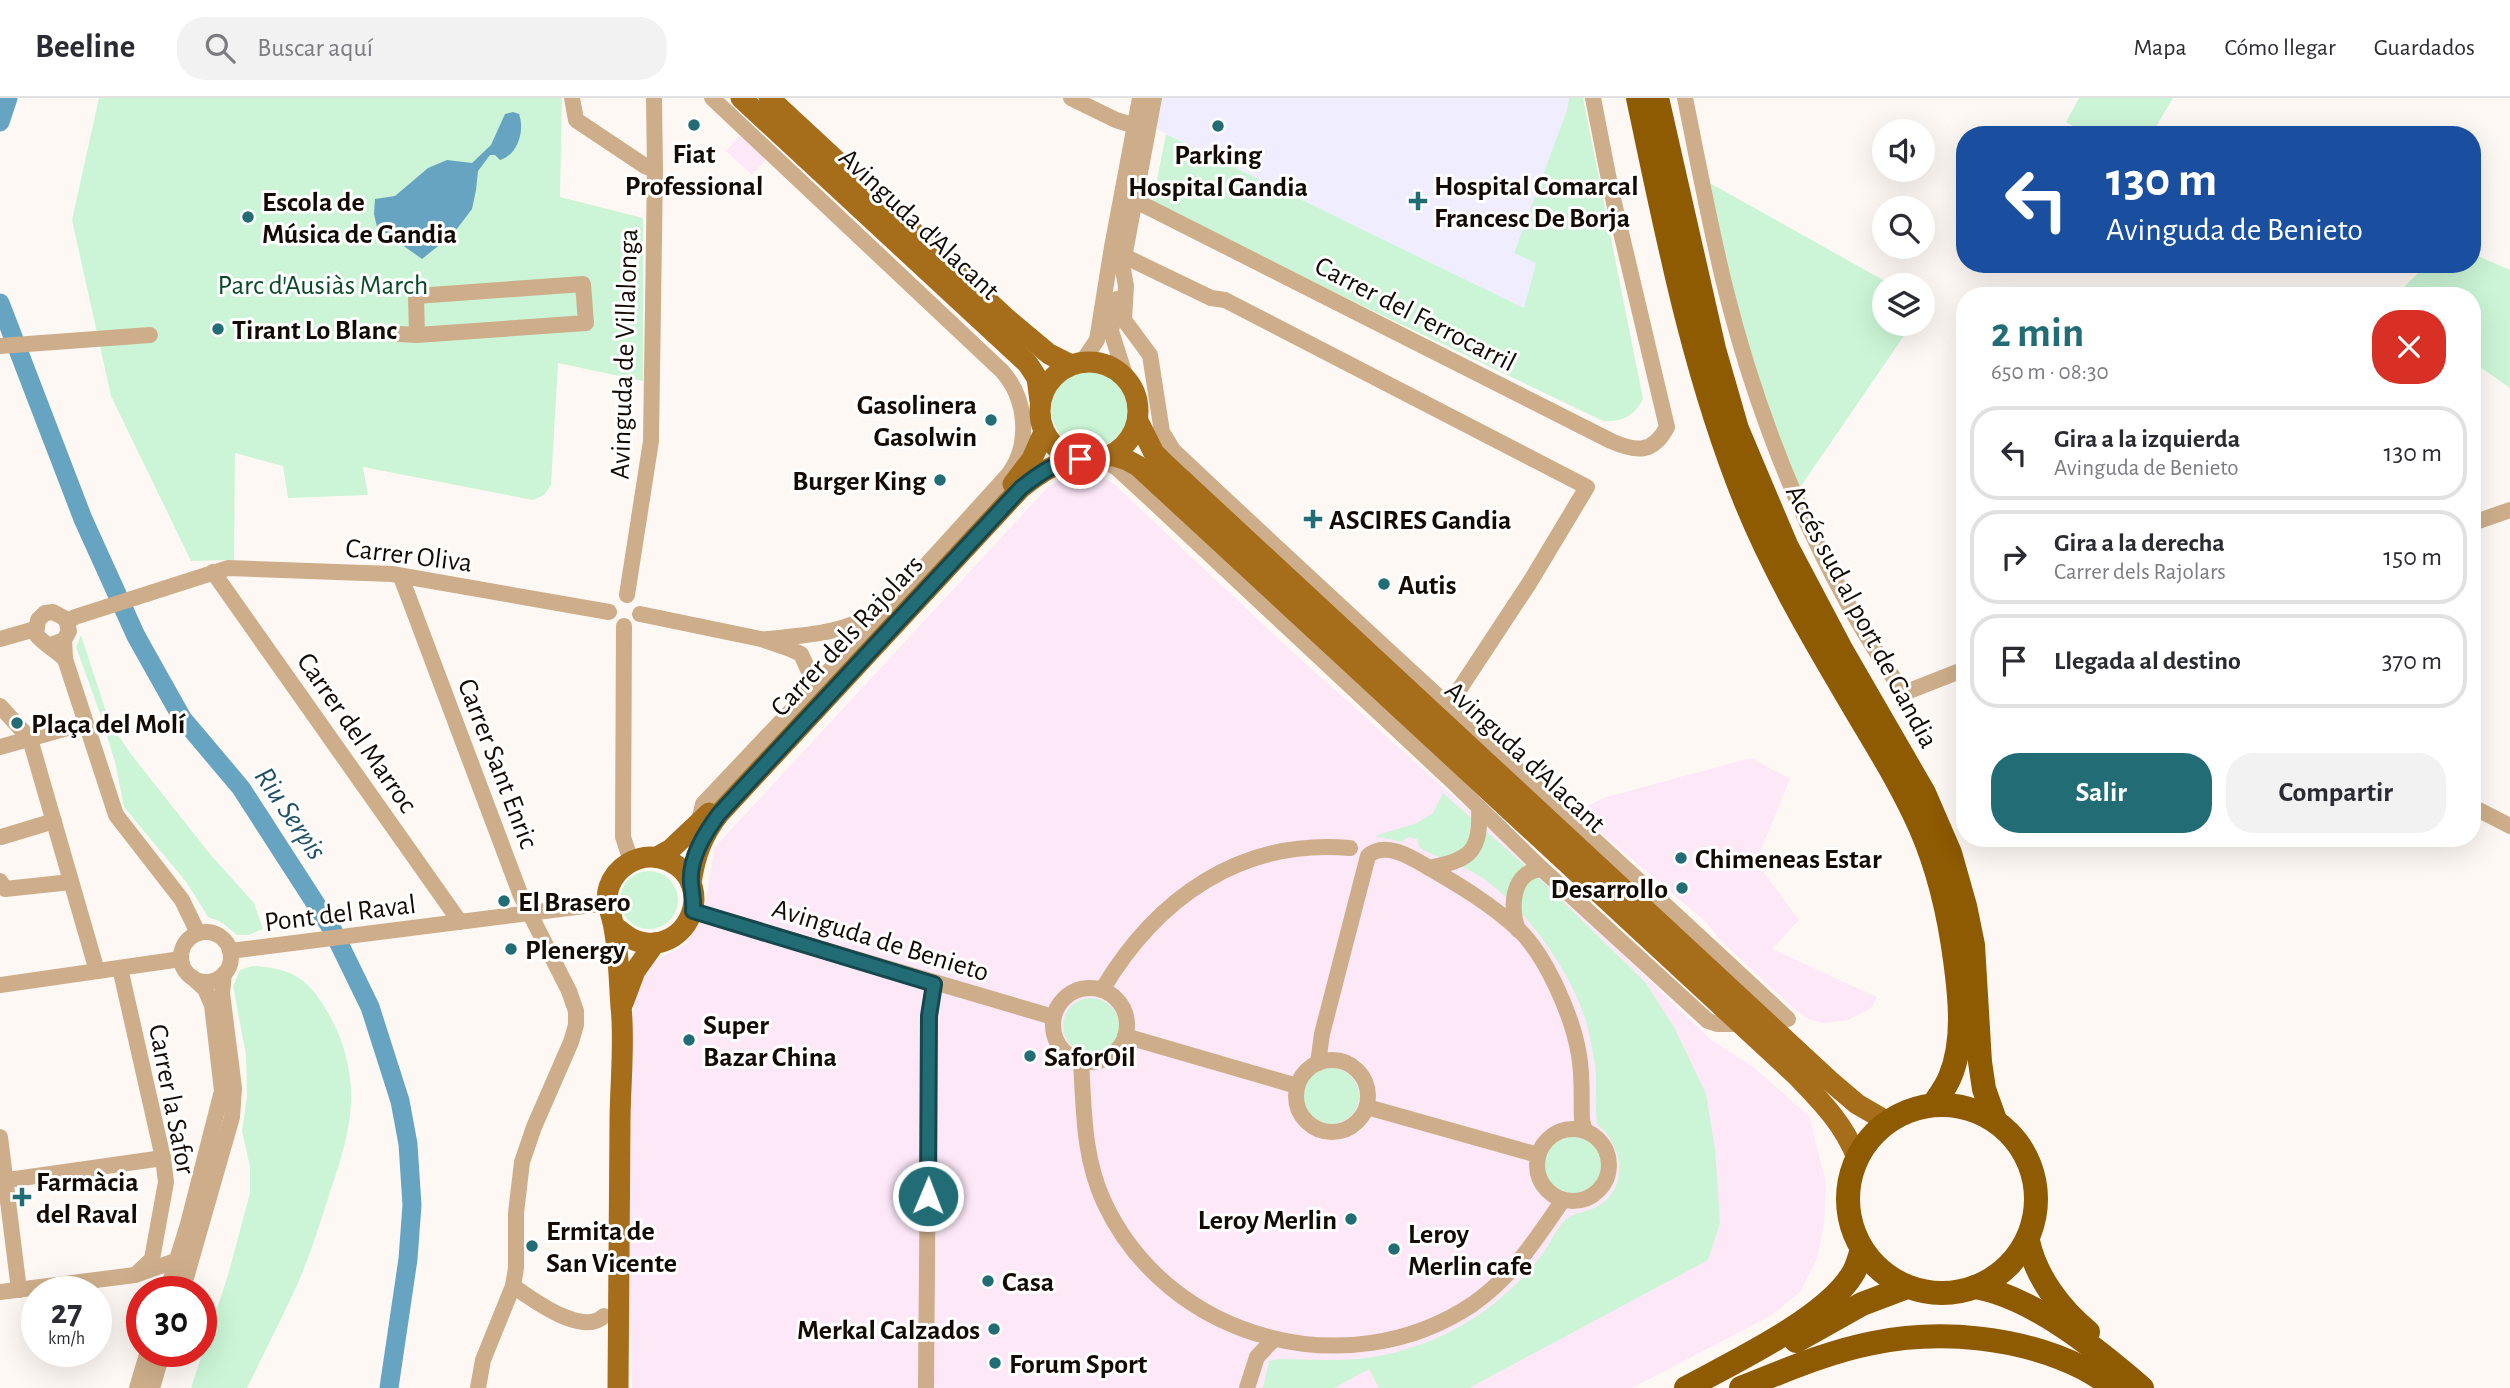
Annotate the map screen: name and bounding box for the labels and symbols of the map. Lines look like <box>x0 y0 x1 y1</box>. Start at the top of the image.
marker: Fiat Professional <box>686 117 702 133</box>
marker: Parking Hospital Gandia <box>1210 118 1226 134</box>
place label: Fiat Professional <box>625 141 763 201</box>
place label: Parking Hospital Gandia <box>1128 142 1308 202</box>
street label: Avinguda d'Alacant <box>833 143 1004 305</box>
place label: Hospital Comarcal Francesc De Borja <box>1434 173 1639 233</box>
place label: Escola de Música de Gandia <box>262 189 457 249</box>
marker: Hospital Comarcal Francesc De Borja <box>1408 191 1428 211</box>
marker: Escola de Música de Gandia <box>240 209 256 225</box>
street label: Avinguda de Villalonga <box>607 228 643 480</box>
street label: Carrer del Ferrocarril <box>1310 252 1520 378</box>
park label: Parc d'Ausiàs March <box>218 272 428 300</box>
place label: Tirant Lo Blanc <box>232 317 397 345</box>
marker: Tirant Lo Blanc <box>210 321 226 337</box>
place label: Gasolinera Gasolwin <box>857 392 977 452</box>
marker: Gasolinera Gasolwin <box>983 412 999 428</box>
pin <box>1050 429 1110 489</box>
place label: Burger King <box>792 468 927 496</box>
marker: Burger King <box>932 472 948 488</box>
street label: Accés sud al port de Gandia <box>1780 481 1943 753</box>
place label: ASCIRES Gandia <box>1329 507 1512 535</box>
marker: ASCIRES Gandia <box>1303 509 1323 529</box>
street label: Carrer Oliva <box>344 534 474 578</box>
street label: Carrer dels Rajolars <box>766 550 929 722</box>
place label: Autis <box>1398 572 1456 600</box>
marker: Autis <box>1376 576 1392 592</box>
street label: Carrer del Marroc <box>291 648 422 818</box>
street label: Carrer Sant Enric <box>452 675 542 853</box>
street label: Avinguda d'Alacant <box>1439 676 1610 838</box>
place label: Plaça del Molí <box>31 711 186 739</box>
marker: Plaça del Molí <box>9 715 25 731</box>
water label: Riu Serpis <box>249 762 332 866</box>
place label: Chimeneas Estar <box>1695 846 1882 874</box>
marker: Chimeneas Estar <box>1673 850 1689 866</box>
place label: Desarrollo <box>1551 876 1668 904</box>
marker: Desarrollo <box>1674 880 1690 896</box>
place label: El Brasero <box>518 889 631 917</box>
street label: Pont del Raval <box>263 891 418 937</box>
marker: El Brasero <box>496 893 512 909</box>
street label: Avinguda de Benieto <box>769 895 992 987</box>
place label: Plenergy <box>525 937 626 965</box>
marker: Plenergy <box>503 941 519 957</box>
place label: Super Bazar China <box>703 1012 837 1072</box>
street label: Carrer la Safor <box>143 1022 199 1177</box>
marker: Super Bazar China <box>681 1032 697 1048</box>
place label: SaforOil <box>1044 1044 1136 1072</box>
marker: SaforOil <box>1022 1048 1038 1064</box>
position arrow <box>891 1159 965 1233</box>
place label: Farmàcia del Raval <box>36 1169 139 1229</box>
marker: Farmàcia del Raval <box>14 1189 30 1205</box>
place label: Leroy Merlin <box>1198 1207 1337 1235</box>
marker: Leroy Merlin <box>1343 1211 1359 1227</box>
place label: Ermita de San Vicente <box>546 1218 677 1278</box>
place label: Leroy Merlin cafe <box>1408 1221 1532 1281</box>
marker: Ermita de San Vicente <box>524 1238 540 1254</box>
marker: Leroy Merlin cafe <box>1386 1241 1402 1257</box>
place label: Casa <box>1002 1269 1054 1297</box>
marker: Casa <box>980 1273 996 1289</box>
speed limit sign: 30 <box>126 1276 217 1367</box>
place label: Merkal Calzados <box>797 1317 980 1345</box>
marker: Merkal Calzados <box>986 1321 1002 1337</box>
place label: Forum Sport <box>1009 1351 1148 1379</box>
marker: Forum Sport <box>987 1355 1003 1371</box>

